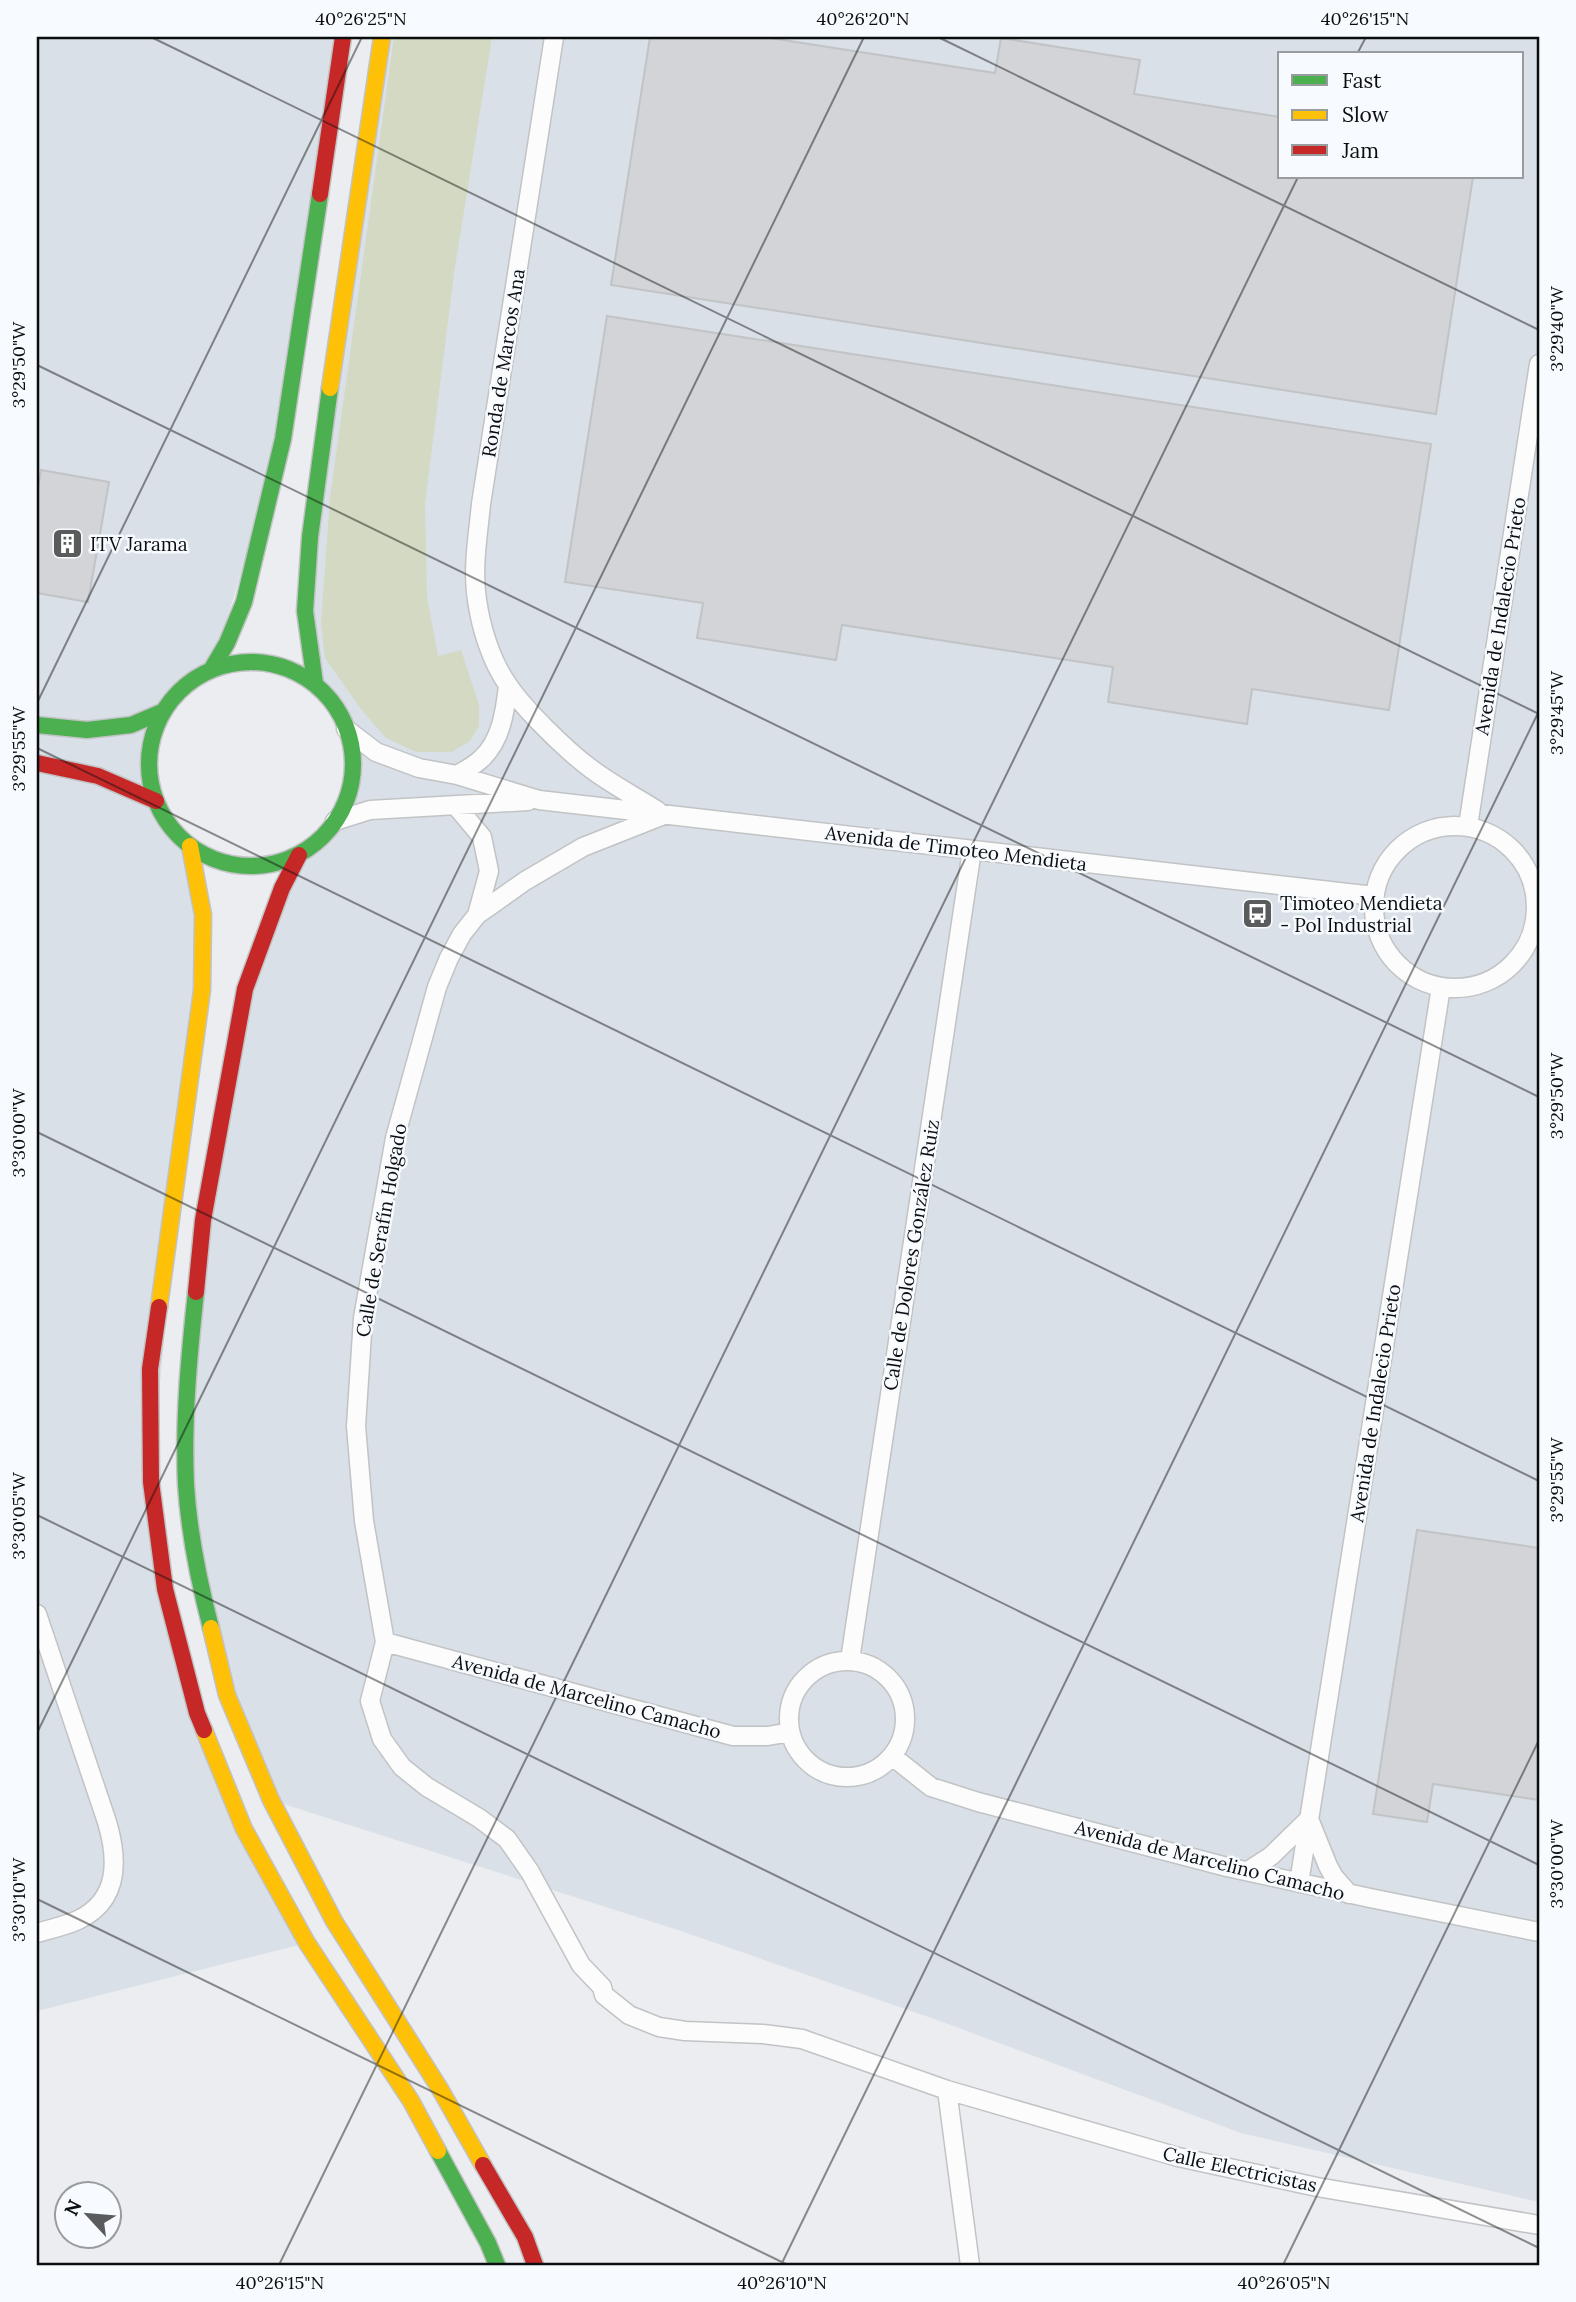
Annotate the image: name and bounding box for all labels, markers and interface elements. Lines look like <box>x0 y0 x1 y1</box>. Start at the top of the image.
text: 40°26'25"N <box>315 7 407 30</box>
text: 40°26'20"N <box>817 7 909 30</box>
text: 40°26'15"N <box>1321 7 1409 30</box>
legend <box>1278 52 1524 178</box>
text: Fast <box>1342 67 1382 94</box>
text: Slow <box>1342 101 1389 128</box>
text: Jam <box>1341 137 1379 164</box>
street label: Ronda de Marcos Ana <box>476 267 530 459</box>
text: 3°29'40"W <box>1545 285 1568 372</box>
text: 3°29'50"W <box>7 321 30 408</box>
street label: Avenida de Indalecio Prieto <box>1469 495 1531 738</box>
building icon: ITV Jarama <box>50 527 84 561</box>
place label: ITV Jarama <box>90 532 188 556</box>
text: 3°29'45"W <box>1545 670 1568 755</box>
text: 3°29'55"W <box>7 705 30 791</box>
street label: Avenida de Timoteo Mendieta <box>823 820 1088 876</box>
place label: Timoteo Mendieta - Pol Industrial <box>1280 891 1443 937</box>
bus stop icon: Timoteo Mendieta - Pol Industrial <box>1240 897 1274 931</box>
text: 3°29'50"W <box>1545 1052 1568 1139</box>
text: 3°30'00"W <box>7 1088 30 1177</box>
street label: Calle de Dolores González Ruiz <box>878 1118 944 1392</box>
street label: Calle de Serafín Holgado <box>350 1121 412 1339</box>
street label: Avenida de Indalecio Prieto <box>1344 1282 1406 1525</box>
text: 3°29'55"W <box>1545 1436 1568 1522</box>
text: 3°30'05"W <box>7 1471 30 1560</box>
street label: Avenida de Marcelino Camacho <box>449 1648 724 1743</box>
street label: Avenida de Marcelino Camacho <box>1072 1815 1347 1905</box>
text: 3°30'00"W <box>1545 1819 1568 1908</box>
text: 3°30'10"W <box>7 1857 30 1942</box>
street label: Calle Electricistas <box>1161 2141 1319 2197</box>
north arrow <box>52 2180 122 2250</box>
text: N <box>59 2195 87 2219</box>
text: 40°26'15"N <box>236 2271 324 2294</box>
text: 40°26'10"N <box>737 2271 827 2294</box>
text: 40°26'05"N <box>1238 2271 1330 2294</box>

